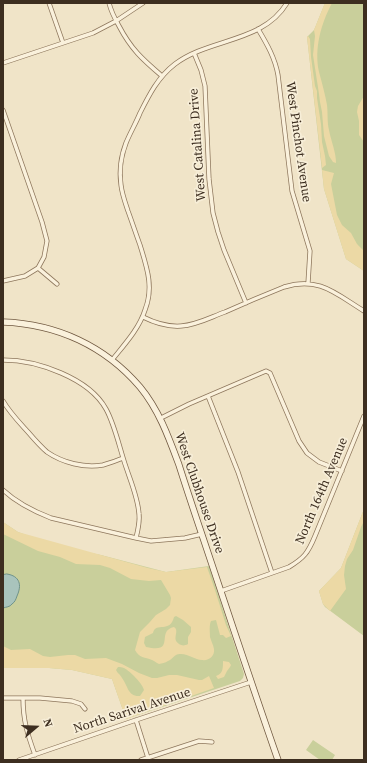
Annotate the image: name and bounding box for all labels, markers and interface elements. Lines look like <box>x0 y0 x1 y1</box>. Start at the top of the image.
street label: West Pinchot Avenue <box>282 81 314 203</box>
street label: West Catalina Drive <box>186 88 210 202</box>
street label: West Clubhouse Drive <box>171 430 227 556</box>
street label: North 164th Avenue <box>292 435 352 547</box>
street label: North Sarival Avenue <box>71 685 193 737</box>
north arrow <box>16 707 56 747</box>
text: N <box>39 717 56 729</box>

